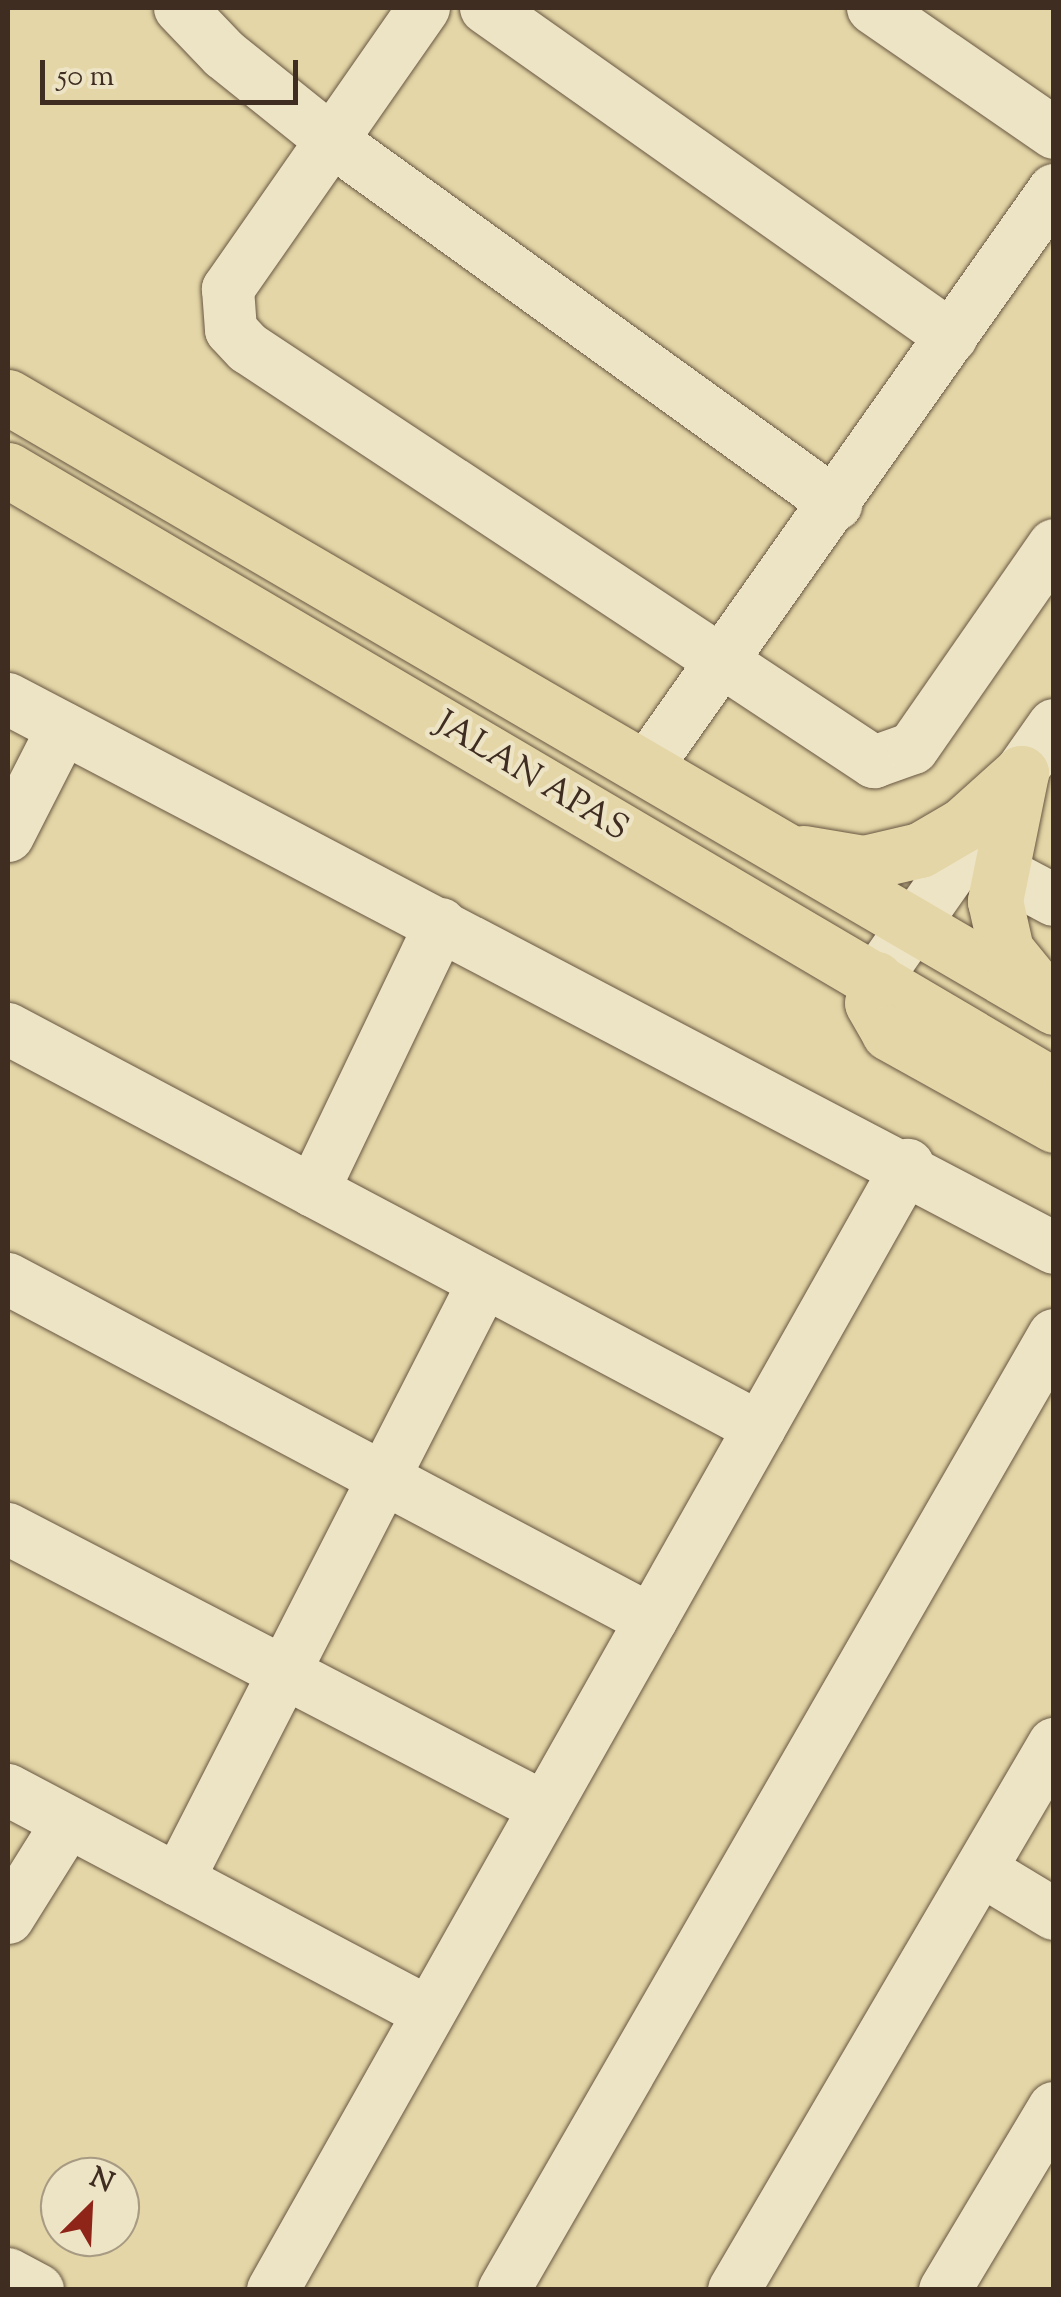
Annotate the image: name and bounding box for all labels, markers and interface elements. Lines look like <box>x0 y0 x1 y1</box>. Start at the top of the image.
scale bar <box>45 40 302 102</box>
text: 50 m <box>57 56 114 99</box>
street label: JALAN APAS <box>427 704 635 852</box>
north arrow <box>40 2157 140 2257</box>
text: N <box>83 2159 120 2204</box>

